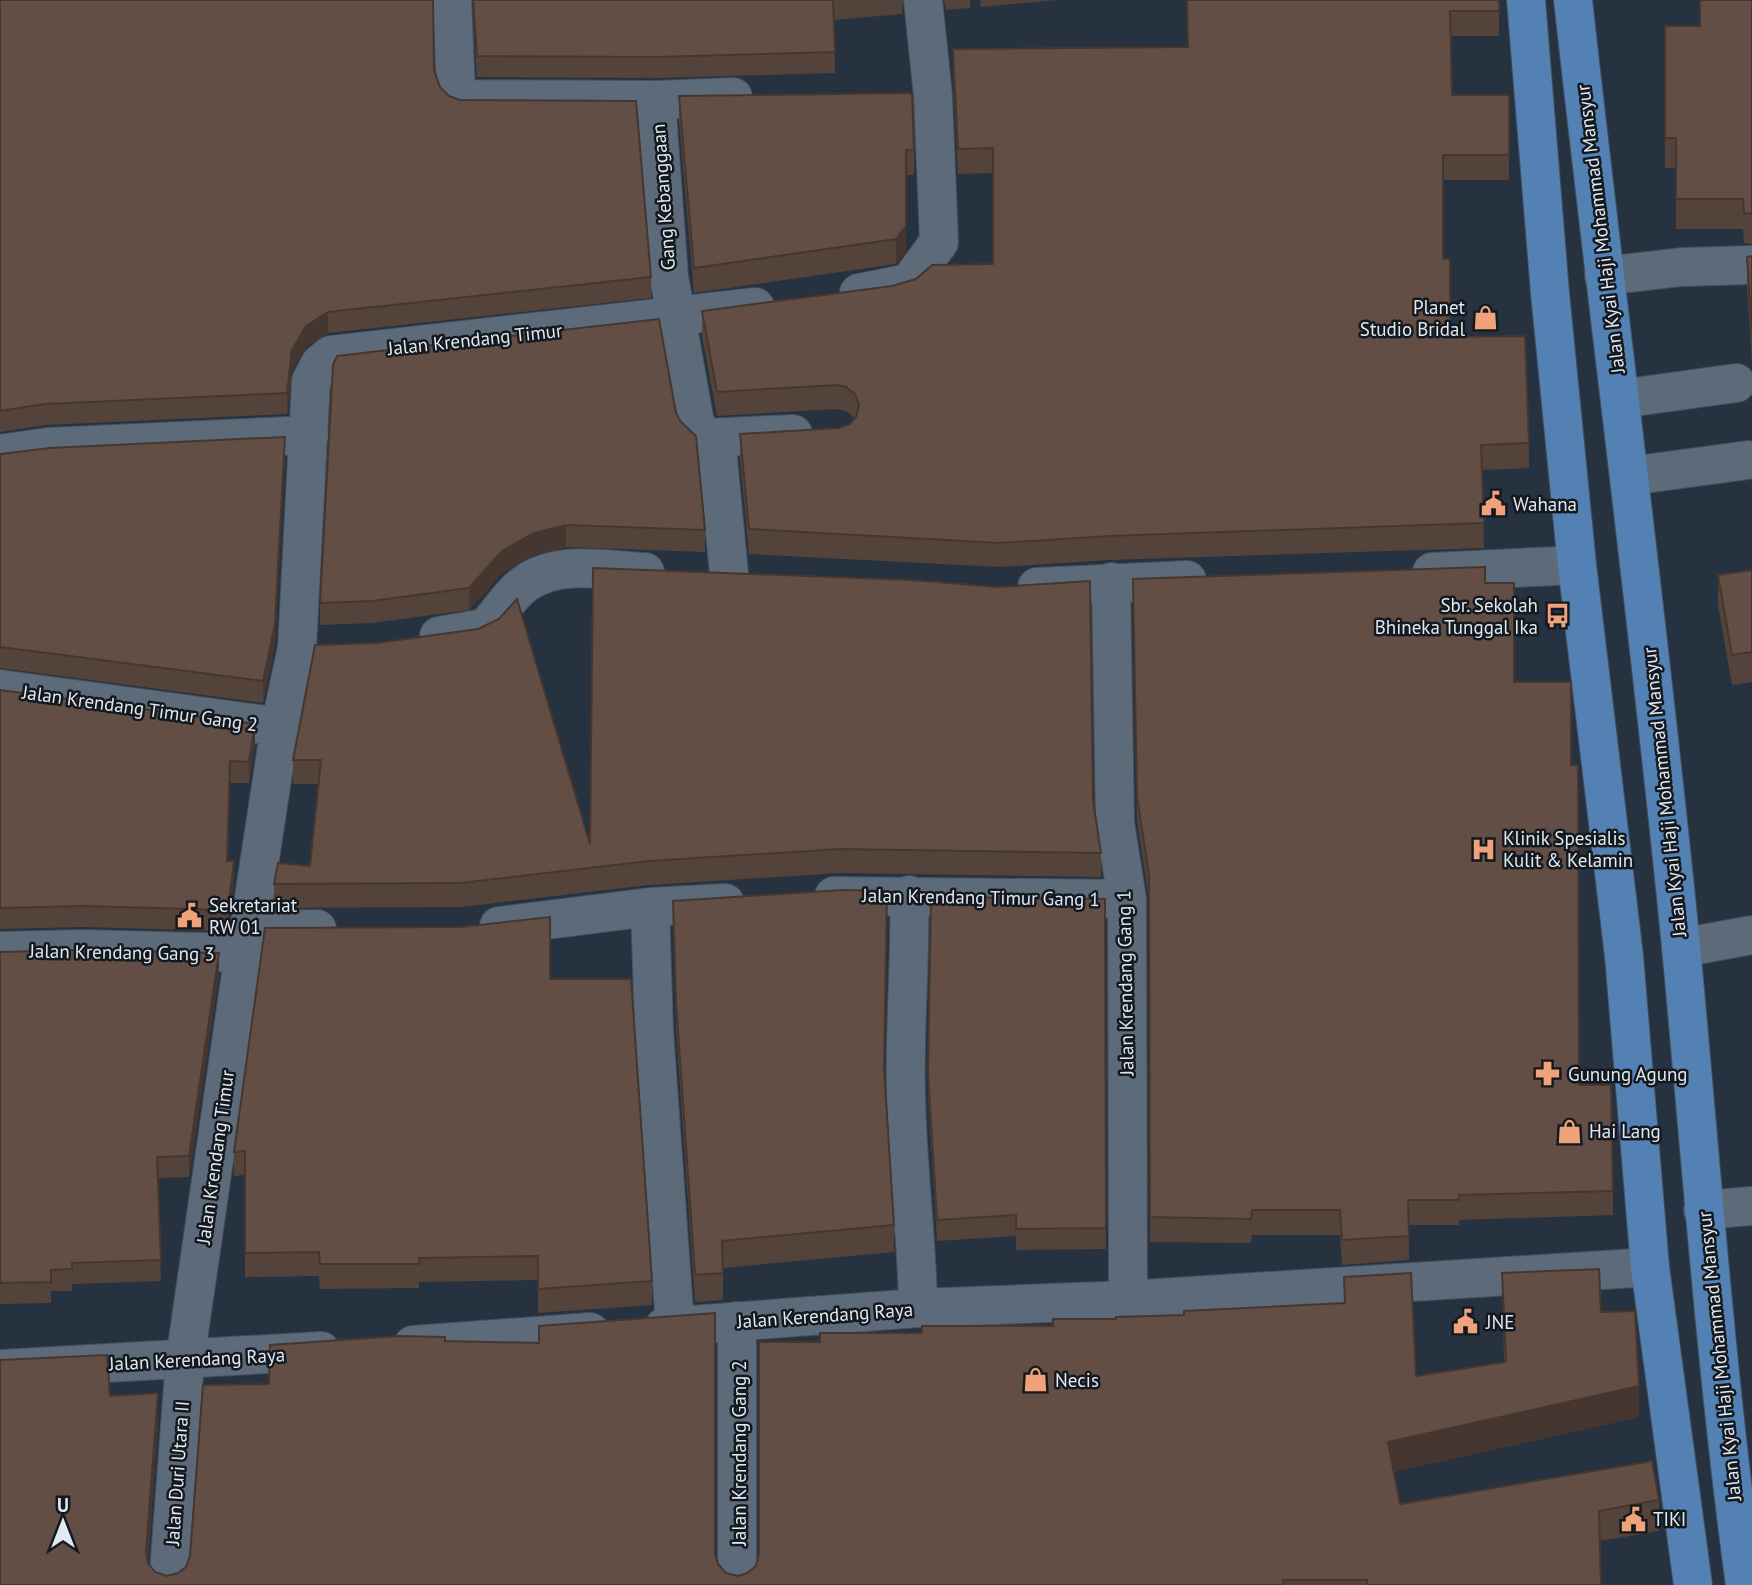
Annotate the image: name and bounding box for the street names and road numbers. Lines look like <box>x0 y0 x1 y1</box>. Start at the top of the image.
street label: Jalan Kyai Haji Mohammad Mansyur <box>1570 83 1630 376</box>
street label: Gang Kebanggaan <box>646 123 680 271</box>
street label: Jalan Krendang Timur <box>386 318 564 360</box>
street label: Jalan Kyai Haji Mohammad Mansyur <box>1637 646 1691 939</box>
street label: Jalan Krendang Timur Gang 2 <box>20 679 259 736</box>
street label: Jalan Krendang Timur Gang 1 <box>861 883 1100 911</box>
street label: Jalan Krendang Gang 1 <box>1111 890 1139 1077</box>
street label: Jalan Krendang Gang 3 <box>28 938 215 966</box>
street label: Jalan Krendang Timur <box>191 1068 239 1247</box>
street label: Jalan Kyai Haji Mohammad Mansyur <box>1692 1210 1746 1503</box>
street label: Jalan Kerendang Raya <box>735 1297 914 1333</box>
street label: Jalan Kerendang Raya <box>107 1342 286 1376</box>
street label: Jalan Krendang Gang 2 <box>727 1360 751 1547</box>
street label: Jalan Duri Utara II <box>160 1400 194 1547</box>

